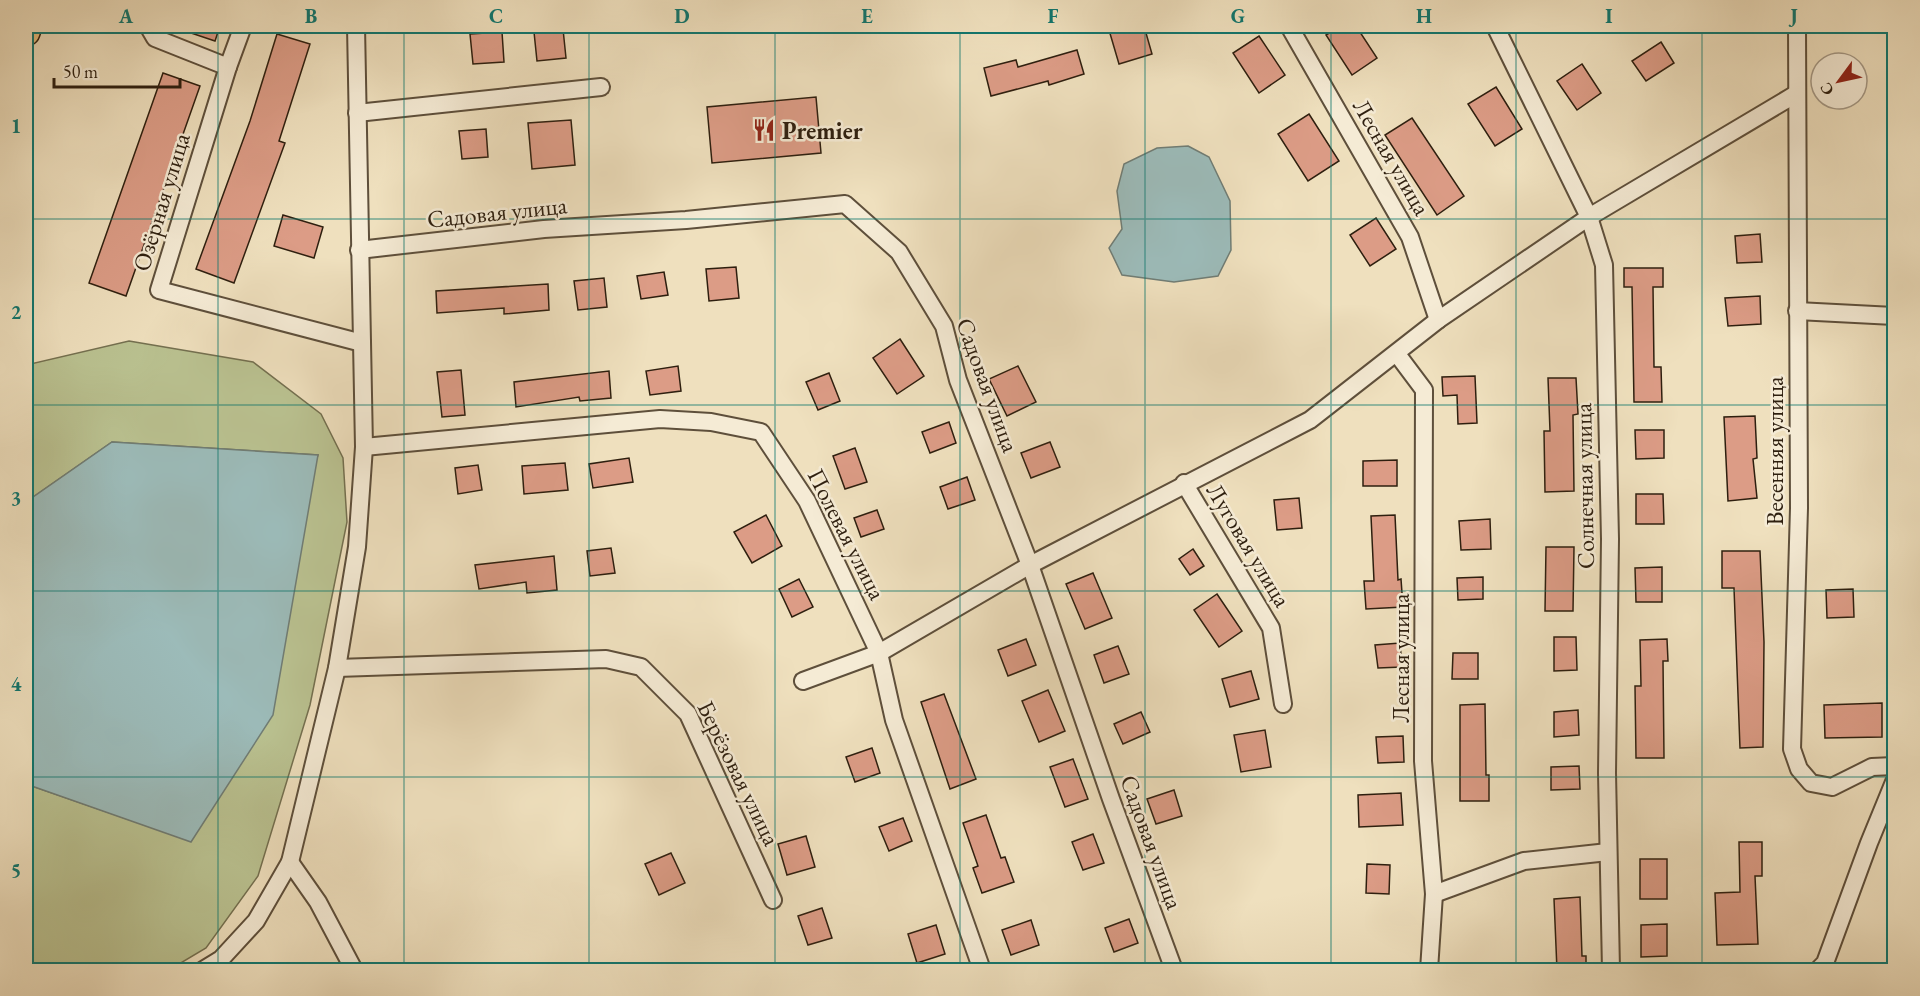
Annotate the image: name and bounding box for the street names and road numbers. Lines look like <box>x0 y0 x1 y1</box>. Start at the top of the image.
street label: Лесная улица <box>1346 93 1438 221</box>
street label: Озёрная улица <box>125 129 197 275</box>
street label: Садовая улица <box>425 189 569 235</box>
street label: Садовая улица <box>949 314 1027 457</box>
street label: Весенняя улица <box>1759 376 1790 526</box>
street label: Солнечная улица <box>1567 402 1601 569</box>
street label: Полевая улица <box>801 463 894 605</box>
street label: Луговая улица <box>1200 477 1298 613</box>
street label: Лесная улица <box>1385 593 1416 723</box>
street label: Берёзовая улица <box>691 695 788 851</box>
street label: Садовая улица <box>1113 771 1191 914</box>

